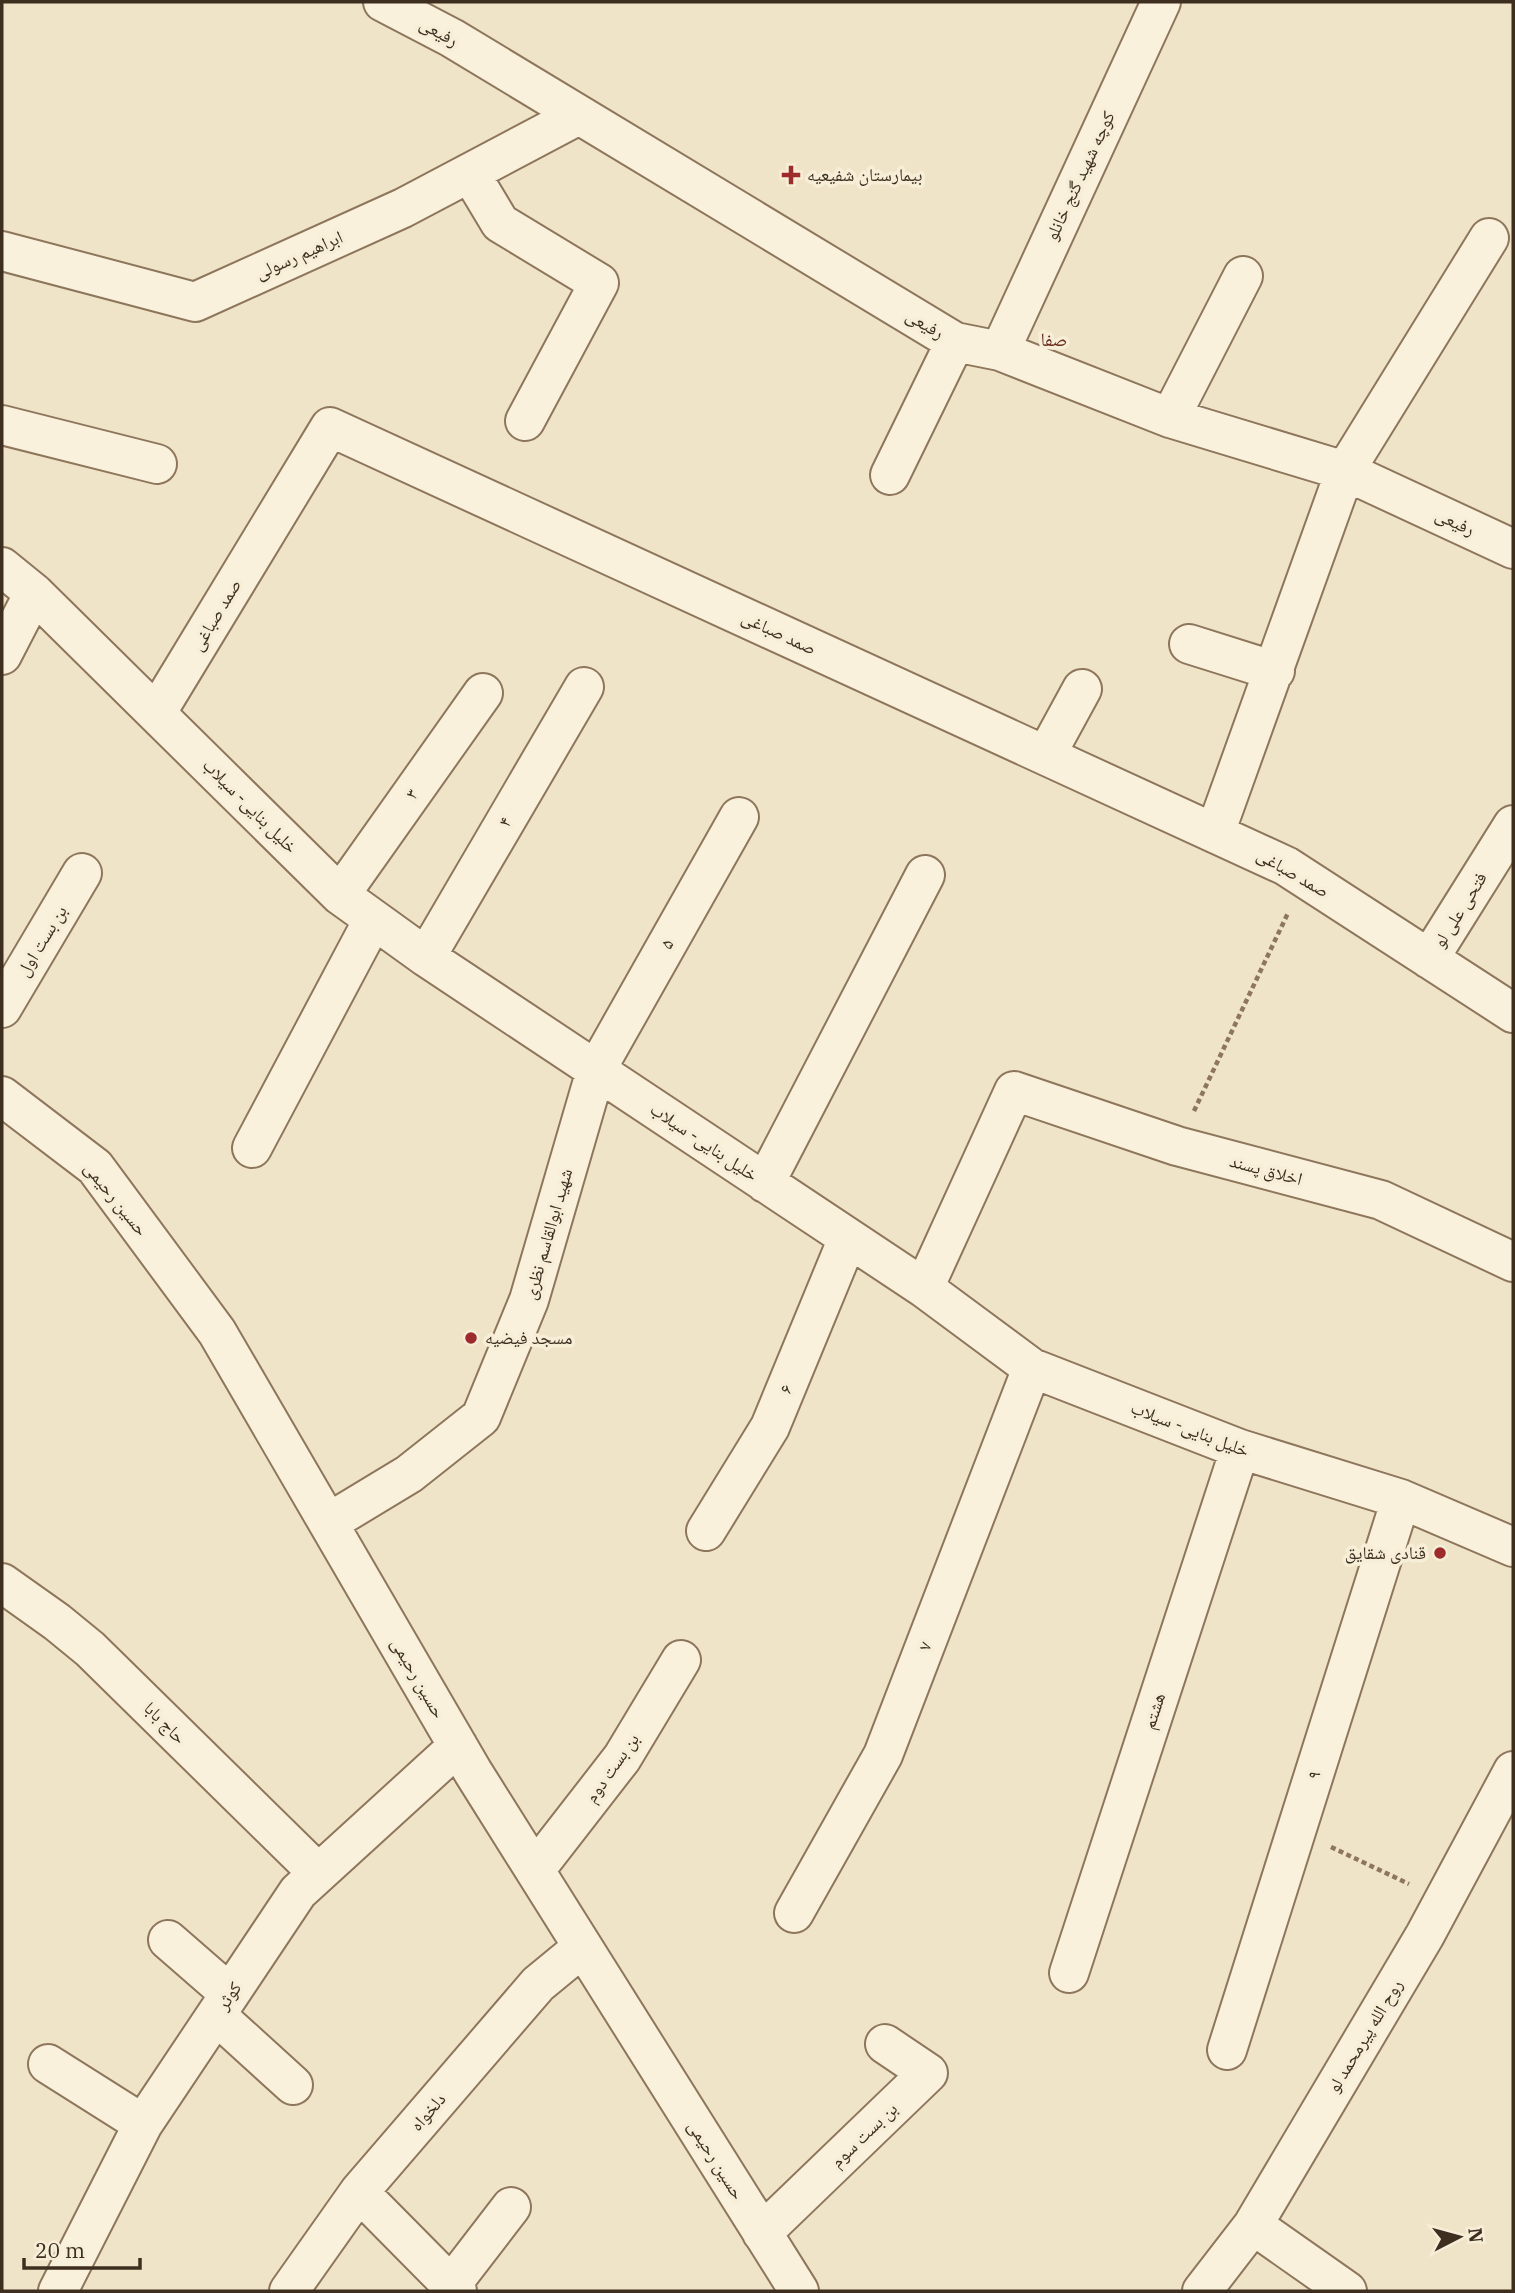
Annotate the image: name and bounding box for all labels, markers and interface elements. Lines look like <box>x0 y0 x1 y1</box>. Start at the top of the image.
street label: رفیعی <box>416 12 463 52</box>
street label: کوچه شهید گنج خانلو <box>1039 107 1121 245</box>
place label: بیمارستان شفیعیه <box>807 163 922 186</box>
marker: بیمارستان شفیعیه <box>781 165 801 185</box>
street label: ابراهیم رسولی <box>251 225 347 285</box>
street label: رفیعی <box>902 303 949 344</box>
district label: صفا <box>1040 327 1068 351</box>
street label: رفیعی <box>1432 503 1479 541</box>
street label: صمد صباغی <box>185 575 246 655</box>
street label: صمد صباغی <box>738 605 820 660</box>
street label: خلیل بنایی- سیلاب <box>198 753 303 858</box>
street label: ۳ <box>400 784 423 804</box>
street label: ۴ <box>493 812 517 831</box>
street label: صمد صباغی <box>1253 843 1334 902</box>
street label: فتحی علی لو <box>1427 868 1492 952</box>
street label: بن بست اول <box>11 901 72 980</box>
street label: ۵ <box>655 934 679 953</box>
street label: خلیل بنایی- سیلاب <box>646 1097 762 1186</box>
street label: اخلاق پسند <box>1227 1149 1305 1190</box>
street label: حسین رحیمی <box>79 1157 153 1241</box>
street label: شهید ابوالقاسم نظری <box>518 1166 578 1302</box>
place label: مسجد فیضیه <box>485 1326 573 1349</box>
marker: مسجد فیضیه <box>463 1330 479 1346</box>
street label: ۶ <box>773 1381 798 1397</box>
street label: خلیل بنایی- سیلاب <box>1128 1395 1253 1462</box>
place label: قنادی شقایق <box>1345 1541 1426 1564</box>
marker: قنادی شقایق <box>1432 1545 1448 1561</box>
street label: حسین رحیمی <box>386 1633 451 1722</box>
street label: ۷ <box>912 1638 937 1654</box>
street label: هشتم <box>1137 1690 1171 1732</box>
street label: حاج بابا <box>139 1697 191 1749</box>
street label: بن بست دوم <box>579 1728 645 1808</box>
street label: ۹ <box>1301 1767 1326 1782</box>
street label: روح الله پیرمحمد لو <box>1322 1975 1408 2097</box>
street label: کوثر <box>210 1977 247 2015</box>
street label: دلخواه <box>405 2088 451 2136</box>
street label: بن بست سوم <box>825 2097 903 2173</box>
street label: حسین رحیمی <box>683 2116 750 2204</box>
north arrow <box>1424 2202 1494 2272</box>
scale bar <box>24 2226 140 2270</box>
text: N <box>1463 2226 1489 2244</box>
text: 20 m <box>35 2236 85 2264</box>

